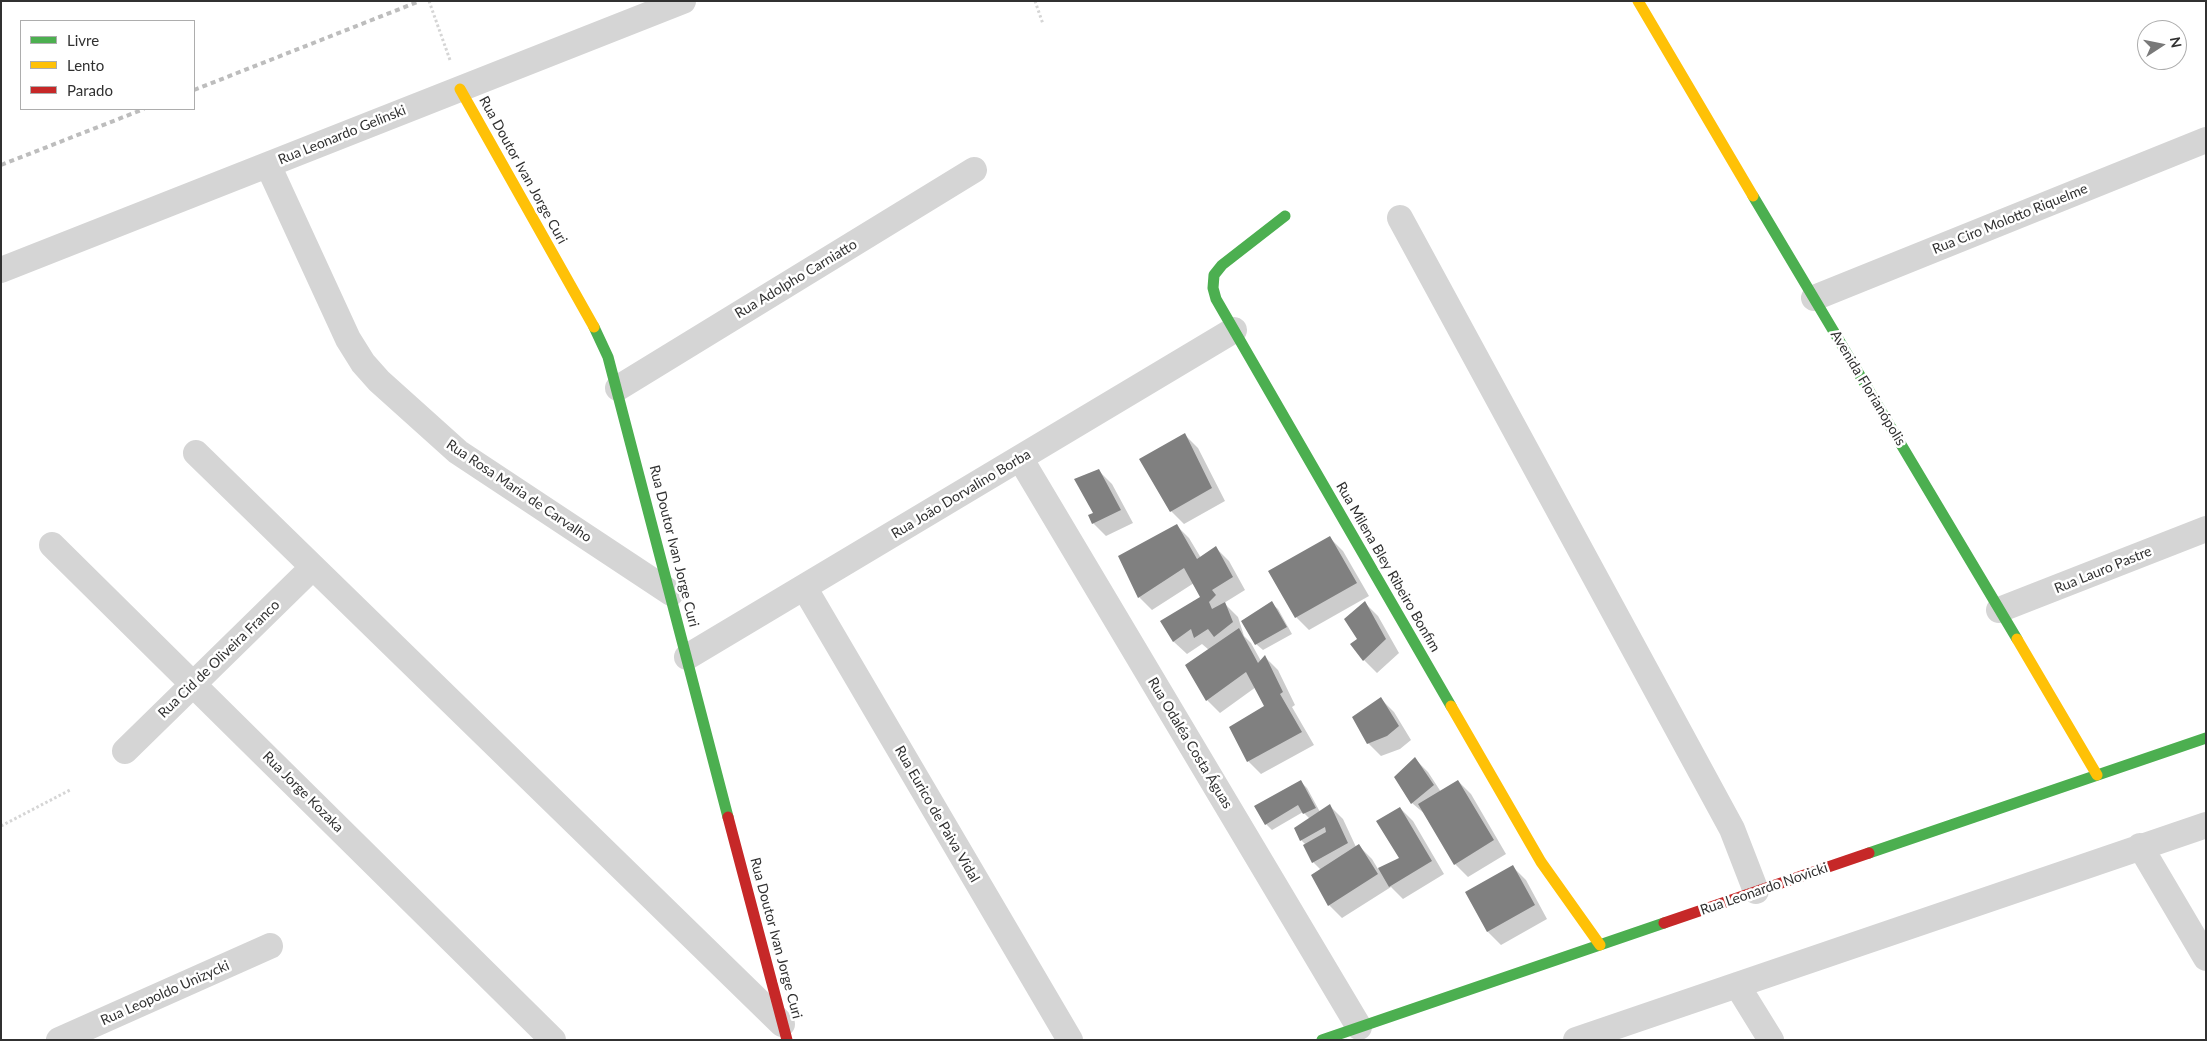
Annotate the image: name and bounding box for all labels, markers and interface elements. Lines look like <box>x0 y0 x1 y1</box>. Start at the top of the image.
legend <box>20 20 195 110</box>
north arrow <box>2137 20 2187 70</box>
text: Livre <box>67 31 99 49</box>
text: N <box>2167 35 2186 49</box>
text: Lento <box>67 56 104 74</box>
text: Parado <box>67 81 113 99</box>
street label: Rua Doutor Ivan Jorge Curi <box>475 93 571 247</box>
street label: Rua Leonardo Gelinski <box>276 102 408 168</box>
street label: Rua Ciro Molotto Riquelme <box>1930 180 2090 258</box>
street label: Rua Adolpho Carniatto <box>732 236 860 322</box>
street label: Avenida Florianópolis <box>1827 327 1909 449</box>
street label: Rua Rosa Maria de Carvalho <box>443 436 595 546</box>
street label: Rua João Dorvalino Borba <box>888 446 1034 542</box>
street label: Rua Doutor Ivan Jorge Curi <box>646 463 702 629</box>
street label: Rua Milena Bley Ribeiro Bonfim <box>1332 479 1444 655</box>
street label: Rua Lauro Pastre <box>2052 543 2154 597</box>
street label: Rua Cid de Oliveira Franco <box>155 597 283 721</box>
street label: Rua Odaléa Costa Águas <box>1144 674 1236 812</box>
street label: Rua Eurico de Paiva Vidal <box>891 743 983 885</box>
street label: Rua Jorge Kozaka <box>259 748 347 836</box>
street label: Rua Doutor Ivan Jorge Curi <box>746 856 806 1020</box>
street label: Rua Leonardo Novicki <box>1698 859 1830 919</box>
street label: Rua Leopoldo Unizycki <box>98 957 232 1029</box>

